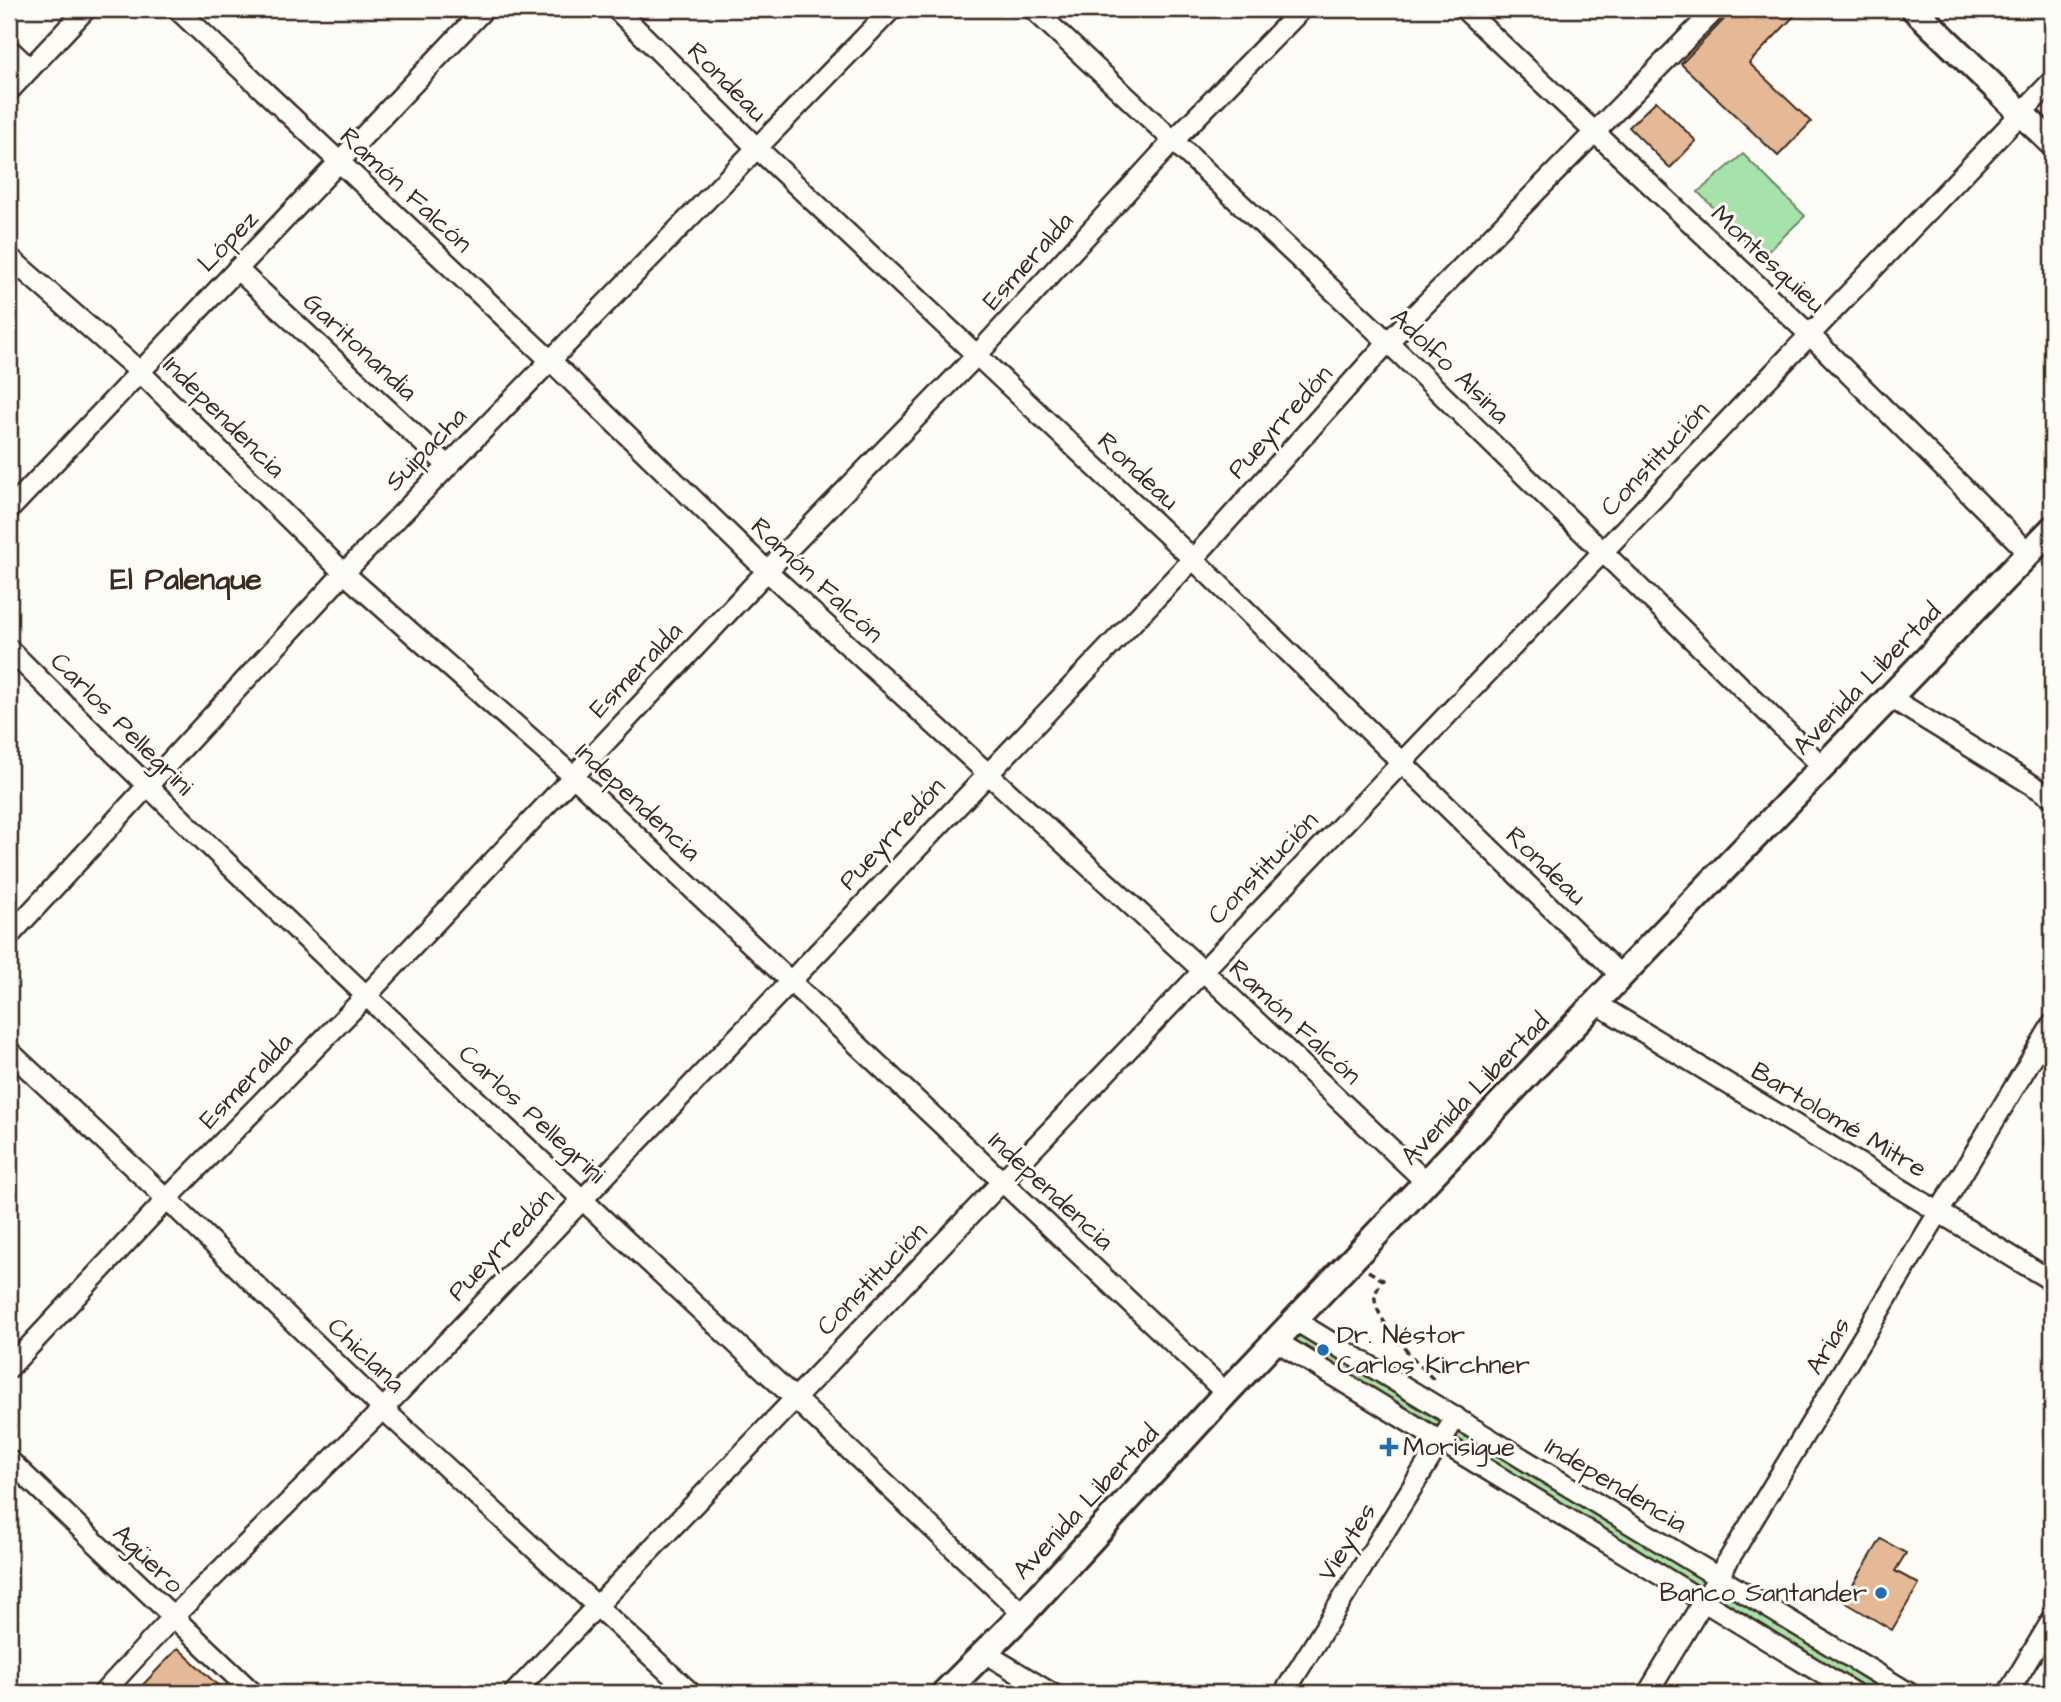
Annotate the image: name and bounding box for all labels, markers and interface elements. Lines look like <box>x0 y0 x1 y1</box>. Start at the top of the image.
street label: Rondeau <box>679 34 775 130</box>
street label: Ramón Falcón <box>332 119 480 261</box>
street label: Montesquieu <box>1703 197 1833 321</box>
street label: López <box>189 202 267 280</box>
street label: Esmeralda <box>974 204 1082 318</box>
street label: Garitonandia <box>295 285 425 409</box>
street label: Adolfo Alsina <box>1382 300 1518 432</box>
street label: Independencia <box>155 348 293 486</box>
street label: Pueyrredón <box>1219 357 1342 488</box>
street label: Constitución <box>1592 394 1718 524</box>
street label: Suipacha <box>377 399 475 499</box>
street label: Rondeau <box>1089 424 1187 518</box>
street label: Ramón Falcón <box>743 509 891 651</box>
district label: El Palenque <box>110 559 262 601</box>
street label: Avenida Libertad <box>1785 595 1949 763</box>
street label: Esmeralda <box>581 614 691 726</box>
street label: Carlos Pellegrini <box>41 644 202 805</box>
street label: Independencia <box>567 734 709 870</box>
street label: Pueyrredón <box>830 770 955 900</box>
street label: Constitución <box>1200 803 1326 933</box>
street label: Rondeau <box>1498 818 1594 914</box>
street label: Ramón Falcón <box>1221 951 1369 1093</box>
street label: Avenida Libertad <box>1393 1005 1557 1173</box>
street label: Esmeralda <box>191 1025 301 1137</box>
street label: Carlos Pellegrini <box>449 1036 614 1193</box>
street label: Bartolomé Mitre <box>1744 1053 1934 1187</box>
street label: Independencia <box>980 1123 1122 1259</box>
street label: Pueyrredón <box>439 1181 564 1311</box>
street label: Constitución <box>809 1214 935 1344</box>
street label: Chiclana <box>319 1309 413 1401</box>
street label: Arias <box>1797 1310 1859 1382</box>
place label: Dr. Néstor Carlos Kirchner <box>1337 1317 1530 1383</box>
marker: Dr. Néstor Carlos Kirchner <box>1315 1342 1331 1358</box>
street label: Avenida Libertad <box>1005 1417 1167 1587</box>
street label: Independencia <box>1538 1428 1694 1542</box>
place label: Morisigue <box>1403 1429 1515 1467</box>
marker: Morisigue <box>1381 1439 1397 1455</box>
street label: Vieytes <box>1309 1496 1387 1589</box>
street label: Agüero <box>103 1516 192 1604</box>
place label: Banco Santander <box>1659 1575 1867 1611</box>
marker: Banco Santander <box>1873 1585 1889 1601</box>

